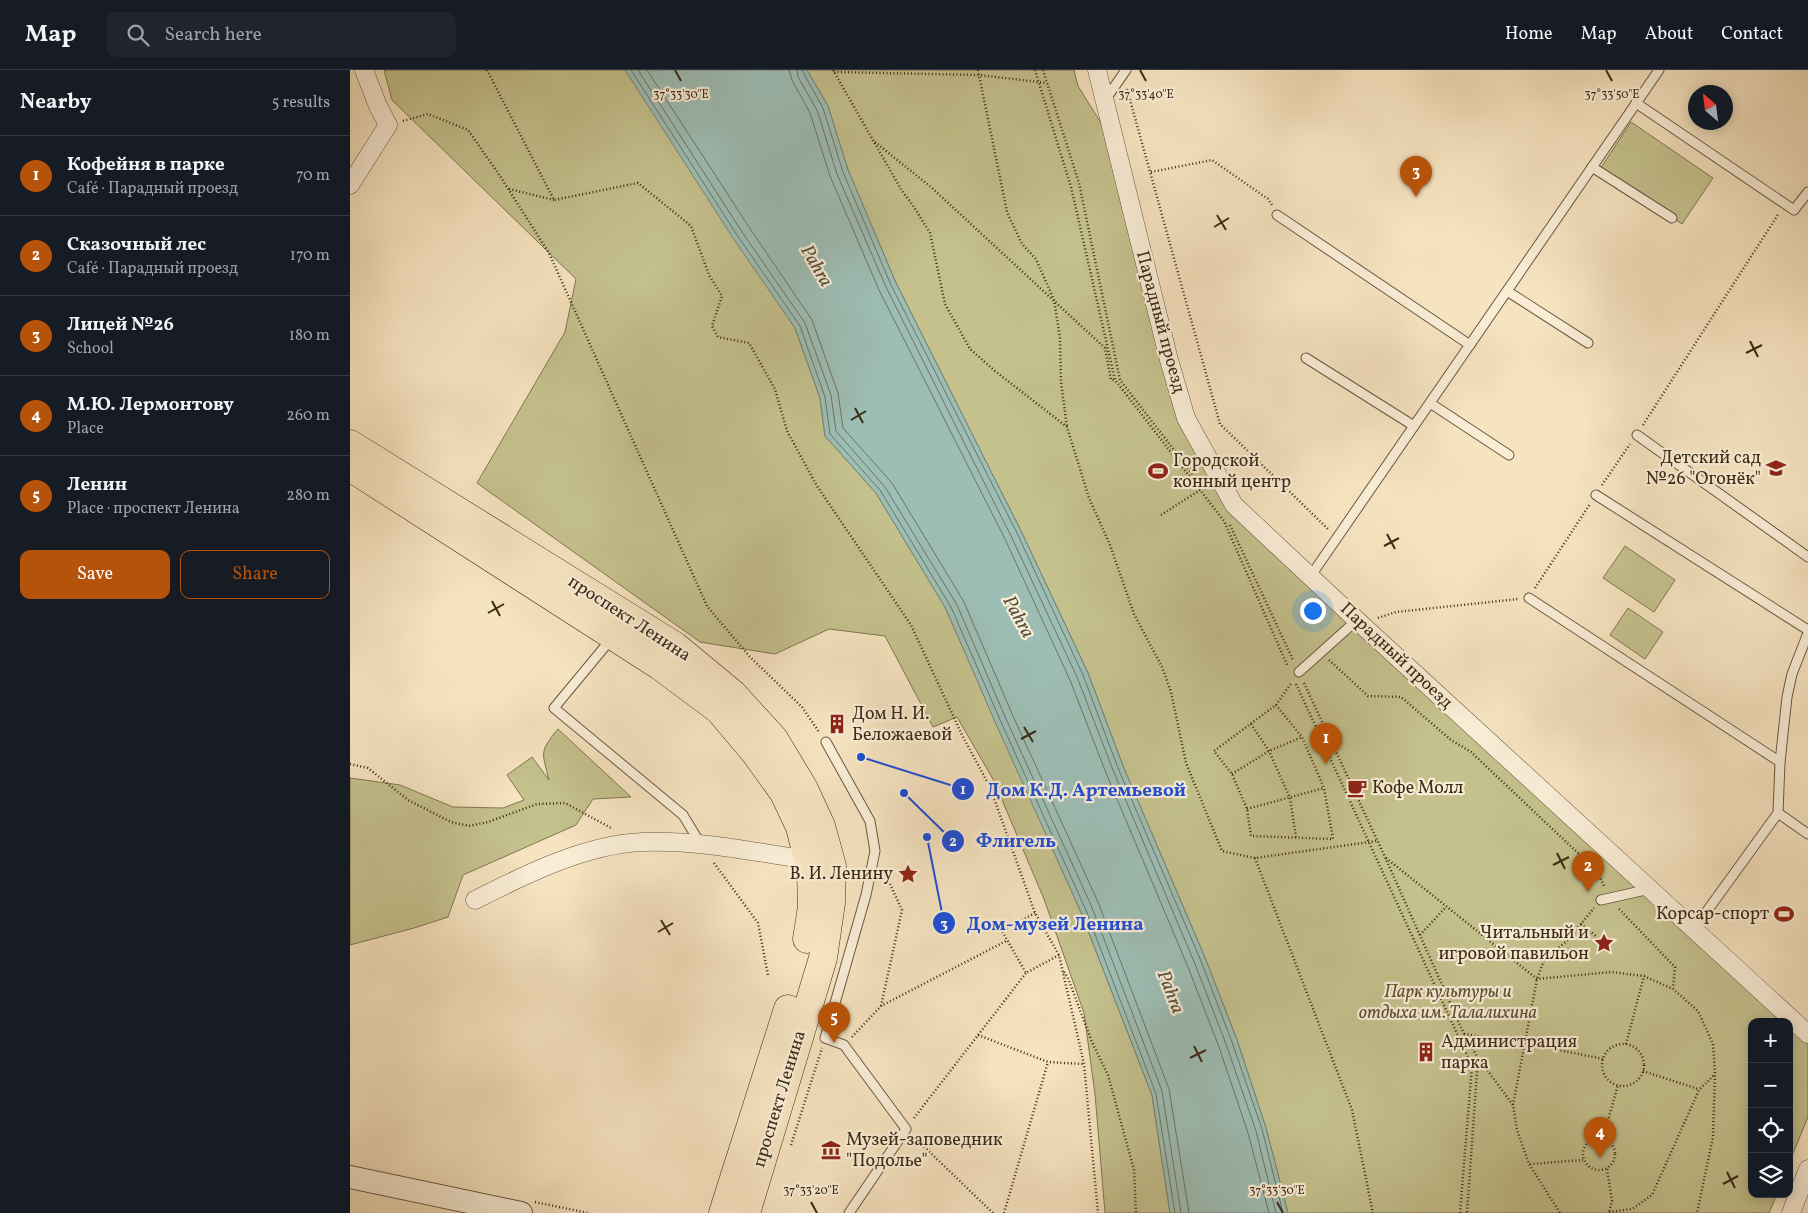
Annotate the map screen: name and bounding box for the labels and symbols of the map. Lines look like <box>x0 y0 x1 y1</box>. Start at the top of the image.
north arrow <box>1688 85 1733 130</box>
text: 37°33'30"E <box>653 87 709 103</box>
text: 37°33'40"E <box>1118 87 1174 103</box>
text: 37°33'50"E <box>1585 87 1639 103</box>
pin: 3 <box>1400 156 1432 197</box>
water label: Pahra <box>794 240 838 292</box>
street label: Парадный проезд <box>1129 248 1191 396</box>
place label: Детский сад №26 "Огонёк" <box>1646 446 1761 492</box>
place label: Городской конный центр <box>1173 449 1291 495</box>
school or university icon: Детский сад №26 "Огонёк" <box>1765 457 1787 479</box>
sports icon: Городской конный центр <box>1147 460 1169 482</box>
street label: проспект Ленина <box>563 570 695 668</box>
water label: Pahra <box>996 591 1040 643</box>
street label: Парадный проезд <box>1334 597 1458 715</box>
your location <box>1300 598 1326 624</box>
place label: Дом Н. И. Беложаевой <box>852 702 952 748</box>
building icon: Дом Н. И. Беложаевой <box>826 713 848 735</box>
pin: 1 <box>1310 723 1342 764</box>
callout: Дом К.Д. Артемьевой <box>951 772 1196 806</box>
place label: Кофе Молл <box>1372 776 1464 801</box>
cafe icon: Кофе Молл <box>1346 777 1368 799</box>
text: Дом К.Д. Артемьевой <box>986 778 1186 804</box>
text: 1 <box>960 780 966 801</box>
callout: Флигель <box>941 824 1066 858</box>
text: Флигель <box>976 829 1056 855</box>
text: 2 <box>949 832 957 853</box>
pin: 2 <box>1572 851 1604 892</box>
place label: В. И. Ленину <box>789 862 893 887</box>
place icon: В. И. Ленину <box>897 863 919 885</box>
place label: Корсар-спорт <box>1656 902 1769 927</box>
sports icon: Корсар-спорт <box>1773 903 1795 925</box>
callout: Дом-музей Ленина <box>932 906 1154 940</box>
text: Дом-музей Ленина <box>966 912 1144 938</box>
text: 3 <box>940 914 948 935</box>
place label: Читальный и игровой павильон <box>1438 921 1589 967</box>
place icon: Читальный и игровой павильон <box>1593 932 1615 954</box>
water label: Pahra <box>1150 966 1190 1018</box>
park label: Парк культуры и отдыха им. Талалихина <box>1359 980 1537 1026</box>
pin: 5 <box>818 1002 850 1043</box>
street label: проспект Ленина <box>747 1027 813 1171</box>
place label: Администрация парка <box>1441 1030 1577 1076</box>
building icon: Администрация парка <box>1415 1041 1437 1063</box>
pin: 4 <box>1584 1117 1616 1158</box>
place label: Музей-заповедник "Подолье" <box>846 1128 1003 1174</box>
museum icon: Музей-заповедник "Подолье" <box>820 1139 842 1161</box>
text: 37°33'20"E <box>783 1183 839 1199</box>
text: 37°33'30"E <box>1249 1183 1305 1199</box>

